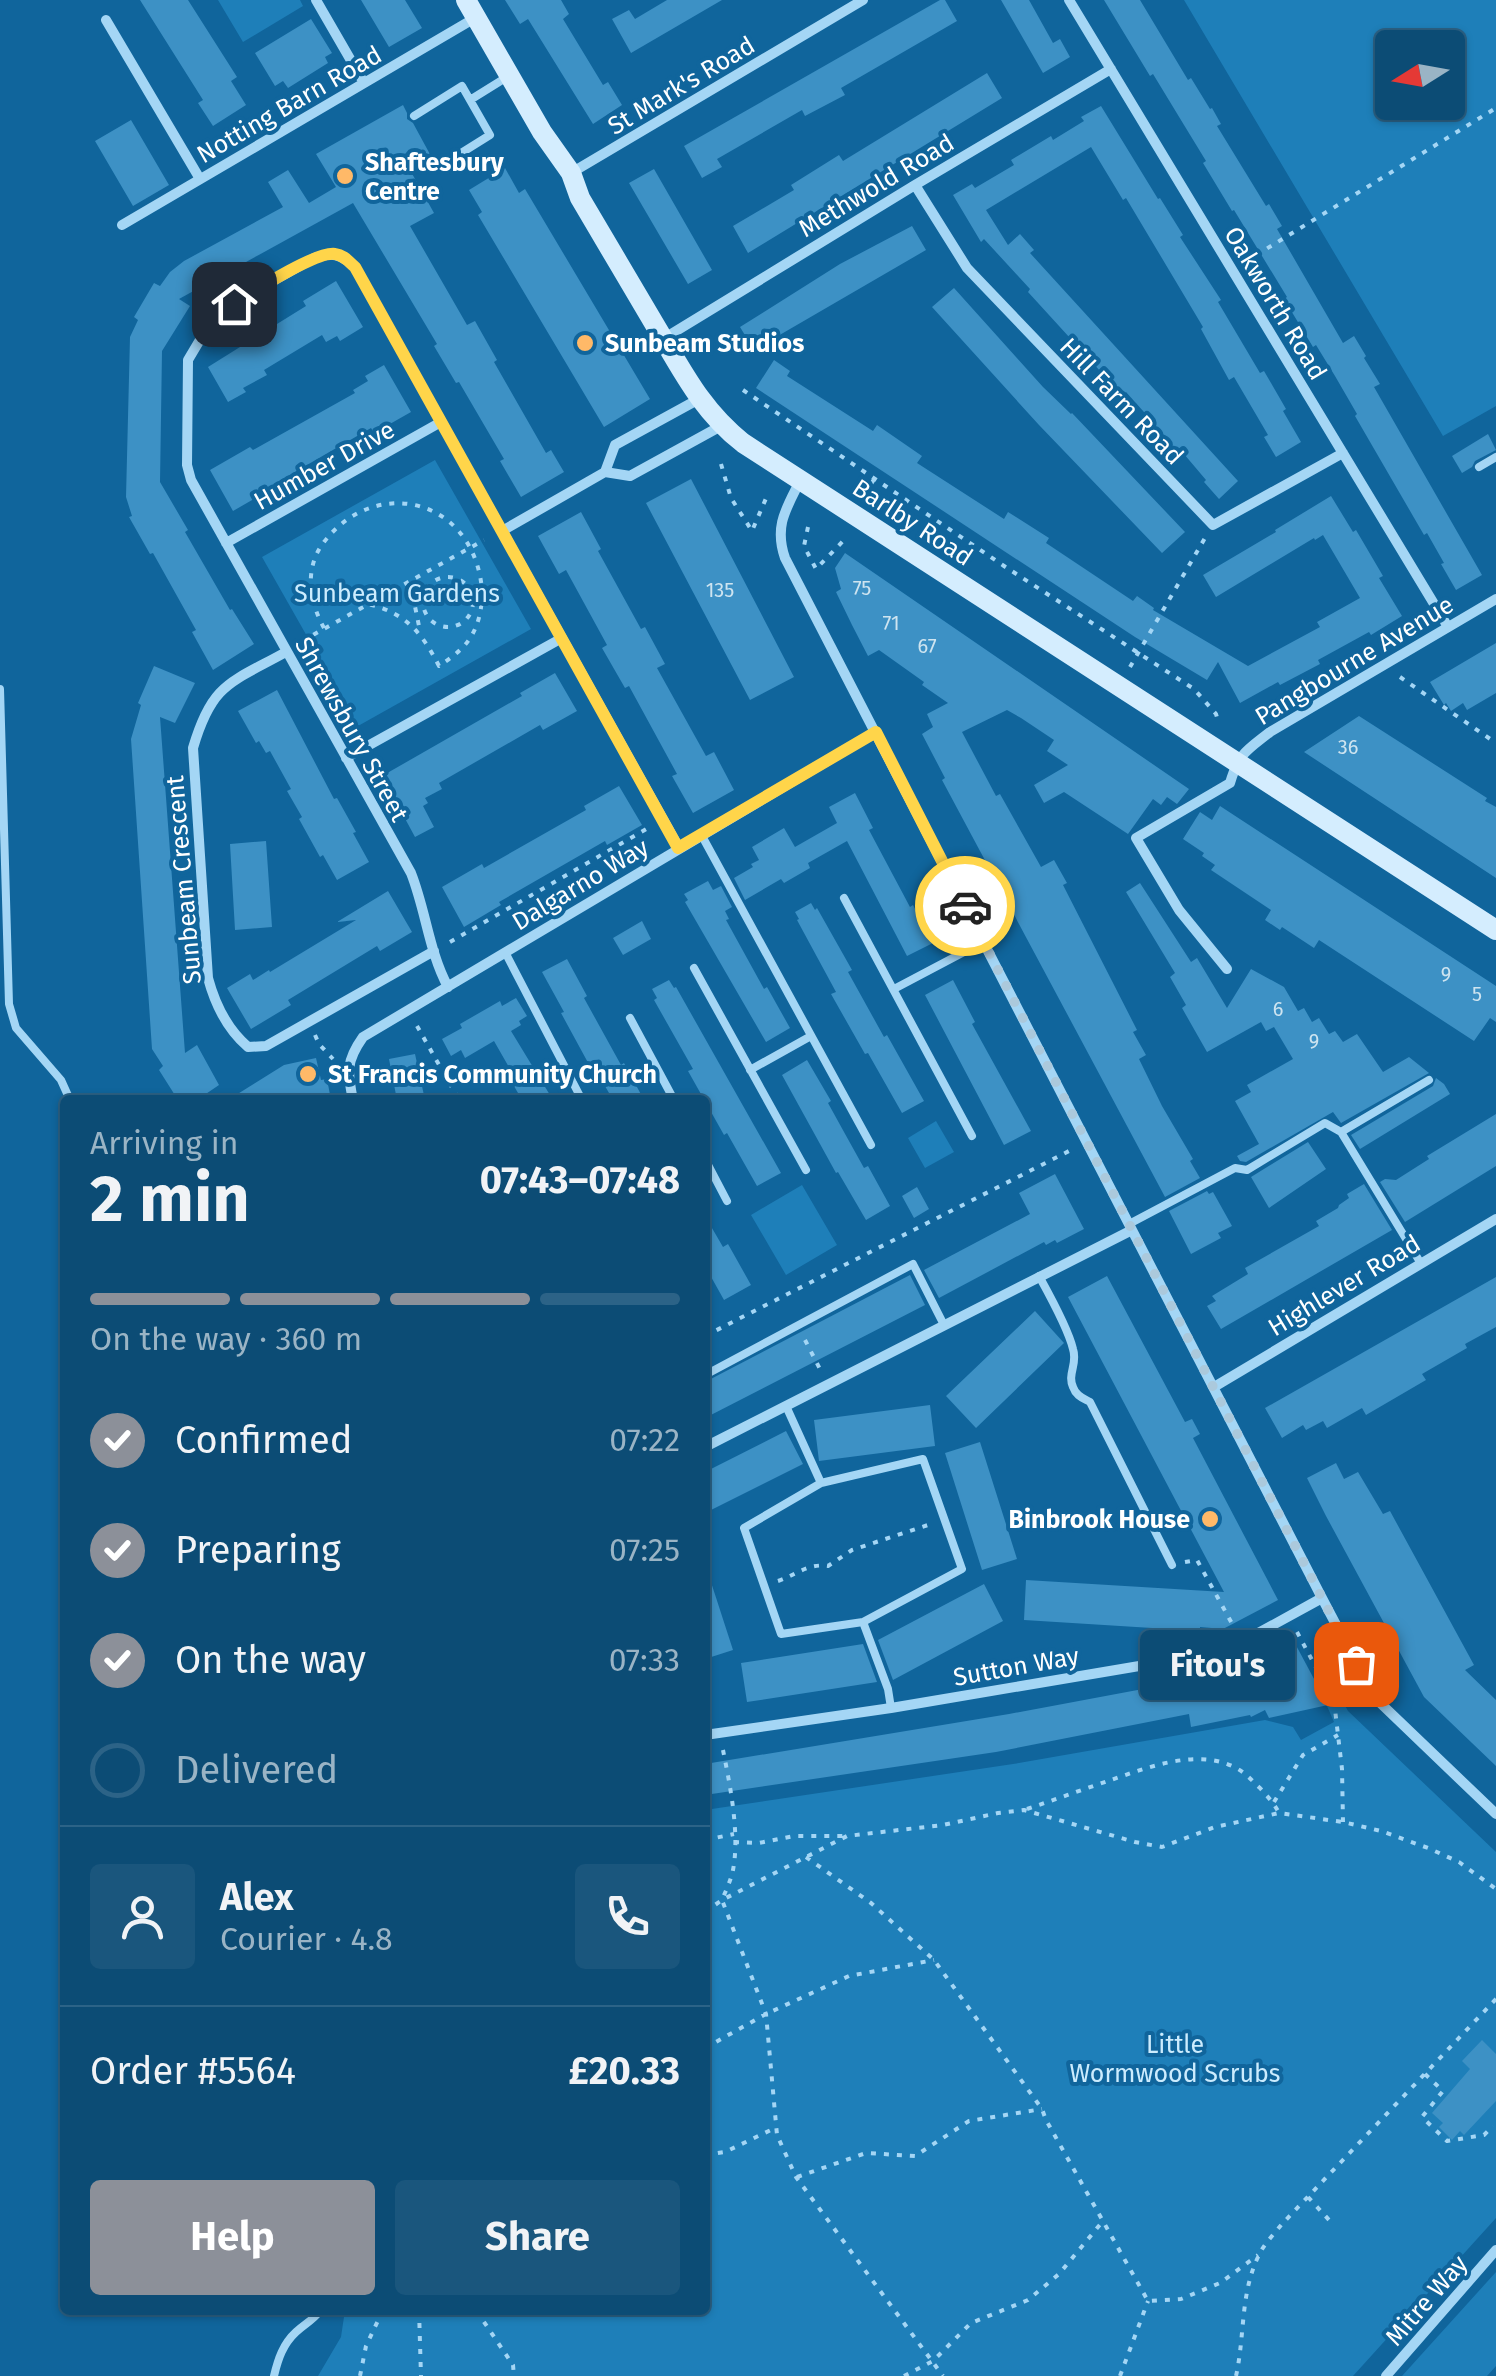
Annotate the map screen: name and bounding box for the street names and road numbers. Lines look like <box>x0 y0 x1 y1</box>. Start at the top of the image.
street label: St Mark's Road <box>603 30 760 141</box>
street label: Notting Barn Road <box>192 40 387 170</box>
street label: Methwold Road <box>793 128 960 244</box>
street label: Oakworth Road <box>1218 221 1333 386</box>
street label: Hill Farm Road <box>1053 332 1189 471</box>
street label: Humber Drive <box>249 415 400 517</box>
street label: Barlby Road <box>847 473 978 573</box>
street label: Pangbourne Avenue <box>1250 590 1459 732</box>
street label: Shrewsbury Street <box>288 632 415 828</box>
street label: Sunbeam Crescent <box>160 773 208 985</box>
street label: Dalgarno Way <box>507 832 655 937</box>
street label: Highlever Road <box>1263 1229 1426 1343</box>
street label: Sutton Way <box>951 1641 1082 1693</box>
street label: Mitre Way <box>1379 2249 1475 2352</box>

